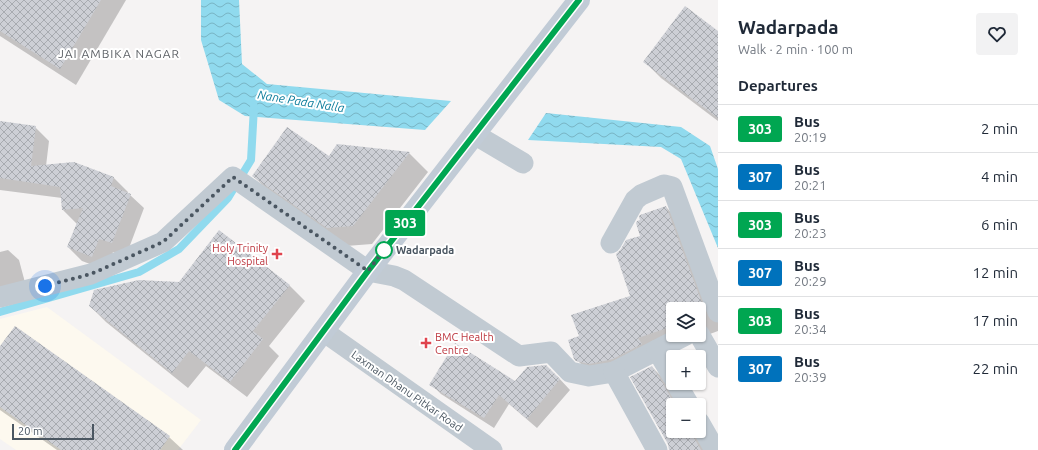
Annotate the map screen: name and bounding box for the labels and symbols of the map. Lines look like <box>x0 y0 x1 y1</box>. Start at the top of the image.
district label: JAI AMBIKA NAGAR <box>58 47 180 60</box>
water label: Nane Pada Nalla <box>257 88 346 114</box>
line badge: 303 <box>382 210 428 236</box>
marker: Wadarpada <box>375 241 393 259</box>
place label: Holy Trinity Hospital <box>212 242 269 267</box>
place label: Wadarpada <box>396 244 454 256</box>
marker: Holy Trinity Hospital <box>271 248 283 260</box>
your location <box>35 276 55 296</box>
place label: BMC Health Centre <box>435 331 494 356</box>
marker: BMC Health Centre <box>420 337 432 349</box>
street label: Laxman Dhanu Pitkar Road <box>349 348 465 434</box>
scale bar <box>12 422 94 441</box>

